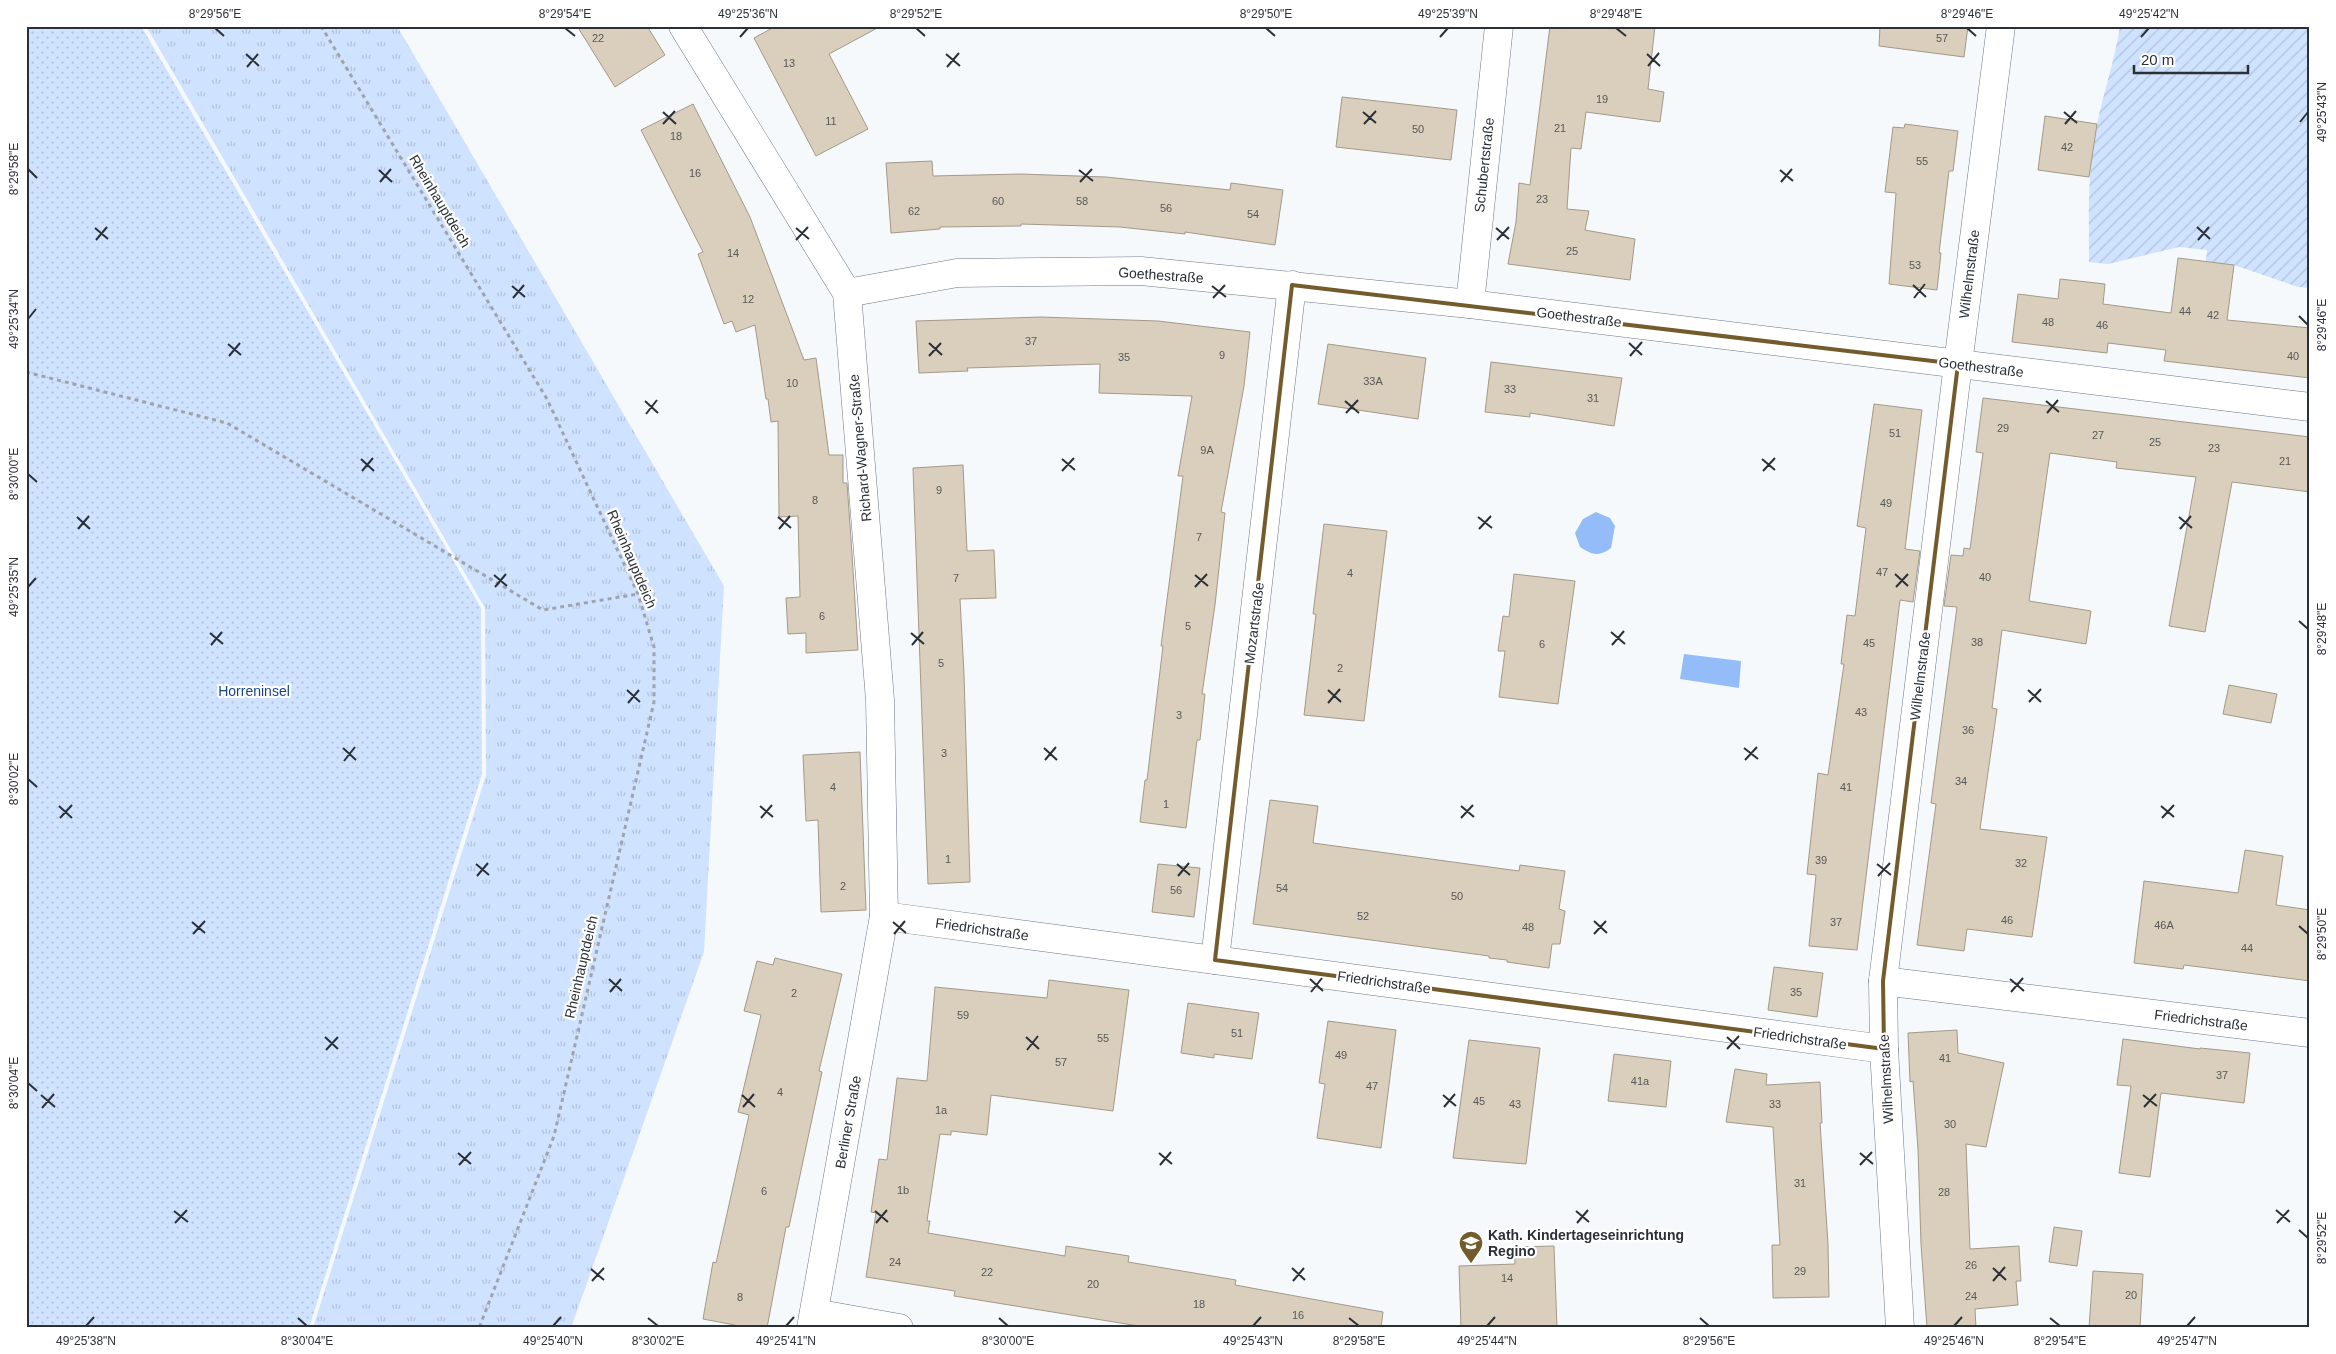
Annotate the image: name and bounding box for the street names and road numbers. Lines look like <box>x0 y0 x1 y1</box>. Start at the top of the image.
street label: Schubertstraße <box>1471 116 1497 213</box>
street label: Rheinhauptdeich <box>406 152 474 250</box>
street label: Wilhelmstraße <box>1956 228 1982 319</box>
street label: Goethestraße <box>1118 264 1204 286</box>
street label: Goethestraße <box>1536 304 1623 330</box>
street label: Goethestraße <box>1938 354 2025 380</box>
street label: Richard-Wagner-Straße <box>846 373 874 522</box>
street label: Rheinhauptdeich <box>604 508 660 610</box>
street label: Mozartstraße <box>1241 581 1267 665</box>
street label: Wilhelmstraße <box>1907 630 1933 721</box>
street label: Rheinhauptdeich <box>561 914 601 1020</box>
street label: Friedrichstraße <box>934 915 1030 944</box>
street label: Friedrichstraße <box>1336 968 1432 997</box>
street label: Friedrichstraße <box>2153 1006 2249 1034</box>
street label: Friedrichstraße <box>1752 1024 1848 1053</box>
street label: Wilhelmstraße <box>1876 1034 1896 1124</box>
street label: Berliner Straße <box>832 1074 864 1170</box>

